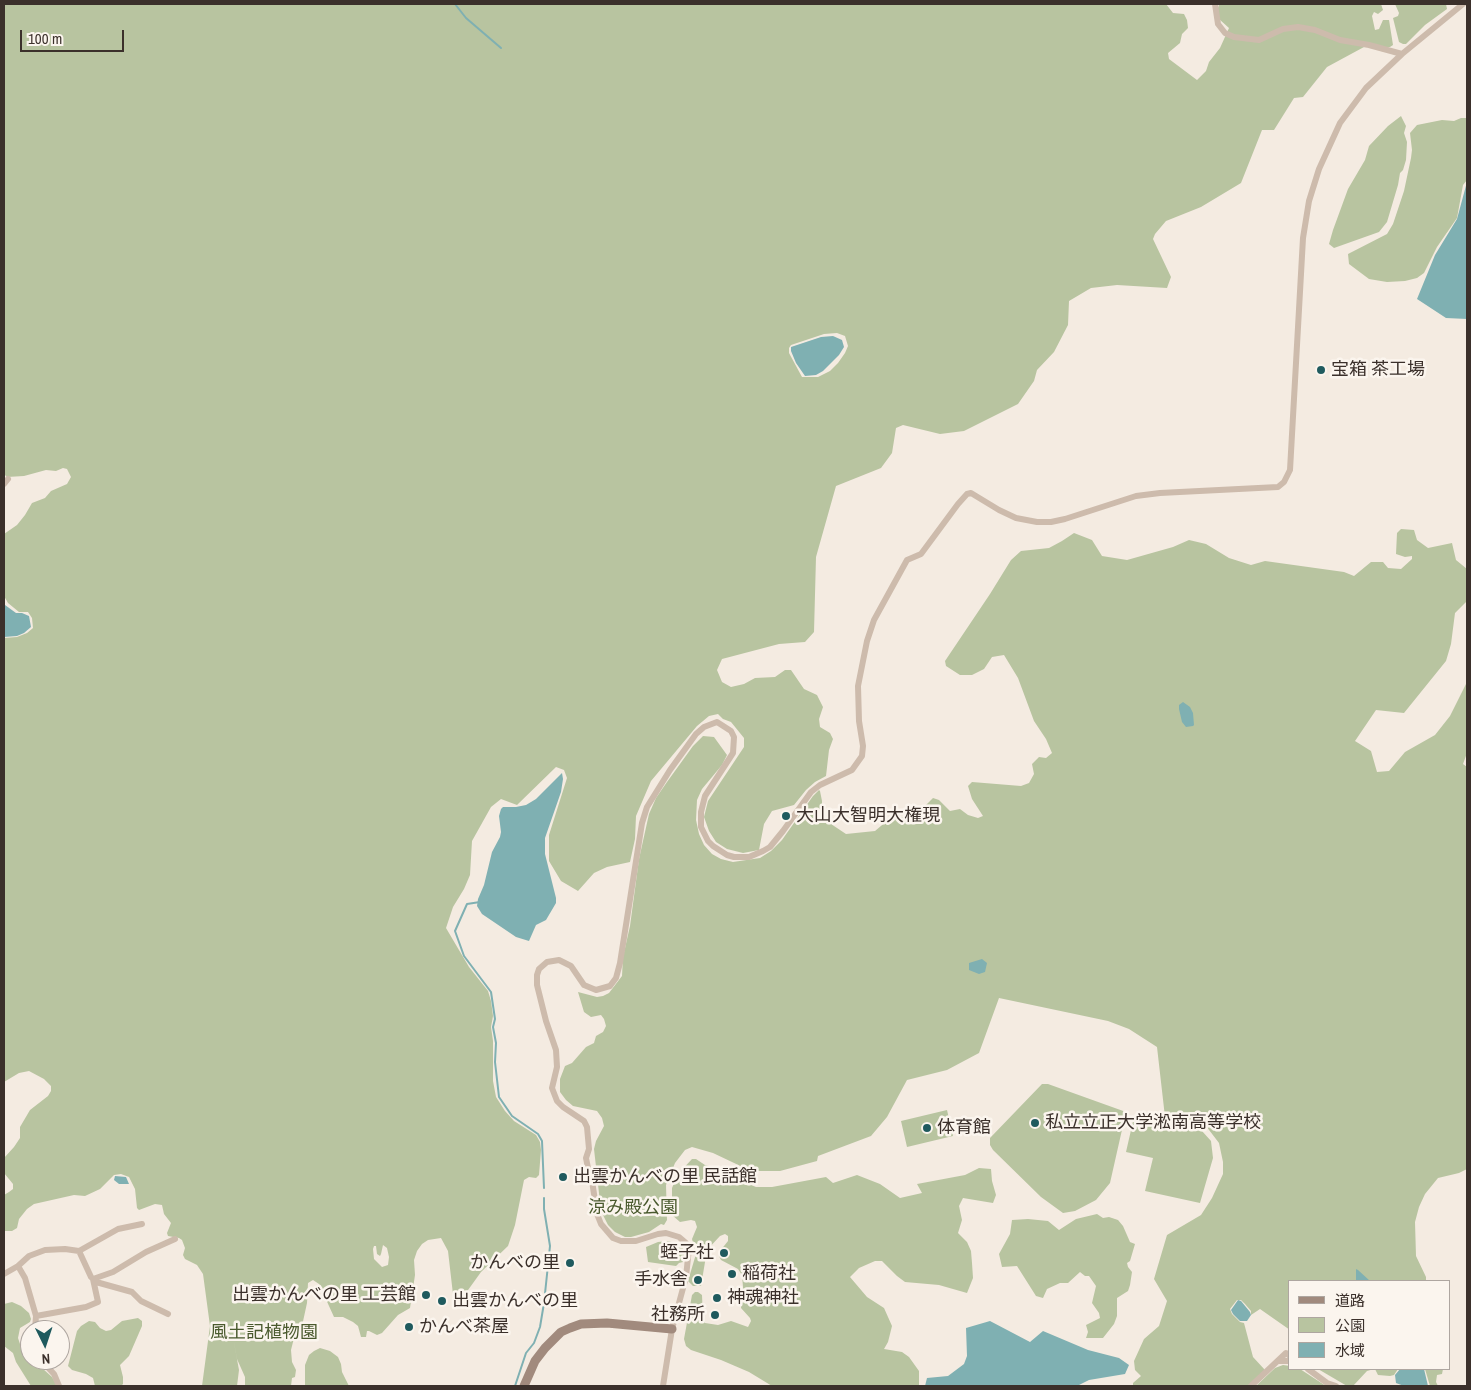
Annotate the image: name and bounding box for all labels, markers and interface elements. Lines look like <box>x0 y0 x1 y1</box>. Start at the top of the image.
scale bar <box>22 20 126 52</box>
text: 100 m <box>28 28 62 49</box>
place label: 宝箱 茶工場 <box>1331 359 1425 381</box>
marker: 宝箱 茶工場 <box>1315 364 1327 376</box>
place label: 大山大智明大権現 <box>796 805 940 827</box>
marker: 大山大智明大権現 <box>780 810 792 822</box>
place label: 私立立正大学淞南高等学校 <box>1045 1112 1261 1134</box>
place label: 体育館 <box>937 1117 991 1139</box>
marker: 私立立正大学淞南高等学校 <box>1029 1117 1041 1129</box>
marker: 体育館 <box>921 1122 933 1134</box>
place label: 出雲かんべの里 民話館 <box>573 1166 757 1188</box>
marker: 出雲かんべの里 民話館 <box>557 1171 569 1183</box>
park label: 涼み殿公園 <box>588 1197 678 1219</box>
place label: 蛭子社 <box>660 1242 714 1264</box>
marker: 蛭子社 <box>718 1247 730 1259</box>
place label: かんべの里 <box>470 1252 560 1274</box>
marker: かんべの里 <box>564 1257 576 1269</box>
place label: 稲荷社 <box>742 1263 796 1285</box>
marker: 稲荷社 <box>726 1268 738 1280</box>
place label: 手水舎 <box>634 1269 688 1291</box>
marker: 手水舎 <box>692 1274 704 1286</box>
legend <box>1288 1280 1451 1370</box>
place label: 出雲かんべの里 工芸館 <box>232 1284 416 1306</box>
place label: 神魂神社 <box>727 1287 799 1309</box>
marker: 出雲かんべの里 工芸館 <box>420 1289 432 1301</box>
place label: 出雲かんべの里 <box>452 1290 578 1312</box>
text: 道路 <box>1335 1290 1365 1311</box>
marker: 神魂神社 <box>711 1292 723 1304</box>
marker: 出雲かんべの里 <box>436 1295 448 1307</box>
place label: 社務所 <box>651 1304 705 1326</box>
marker: 社務所 <box>709 1309 721 1321</box>
text: 公園 <box>1335 1315 1365 1336</box>
place label: かんべ茶屋 <box>419 1316 509 1338</box>
north arrow <box>20 1320 70 1370</box>
marker: かんべ茶屋 <box>403 1321 415 1333</box>
park label: 風土記植物園 <box>210 1322 318 1344</box>
text: 水域 <box>1335 1340 1365 1361</box>
text: N <box>41 1350 51 1368</box>

